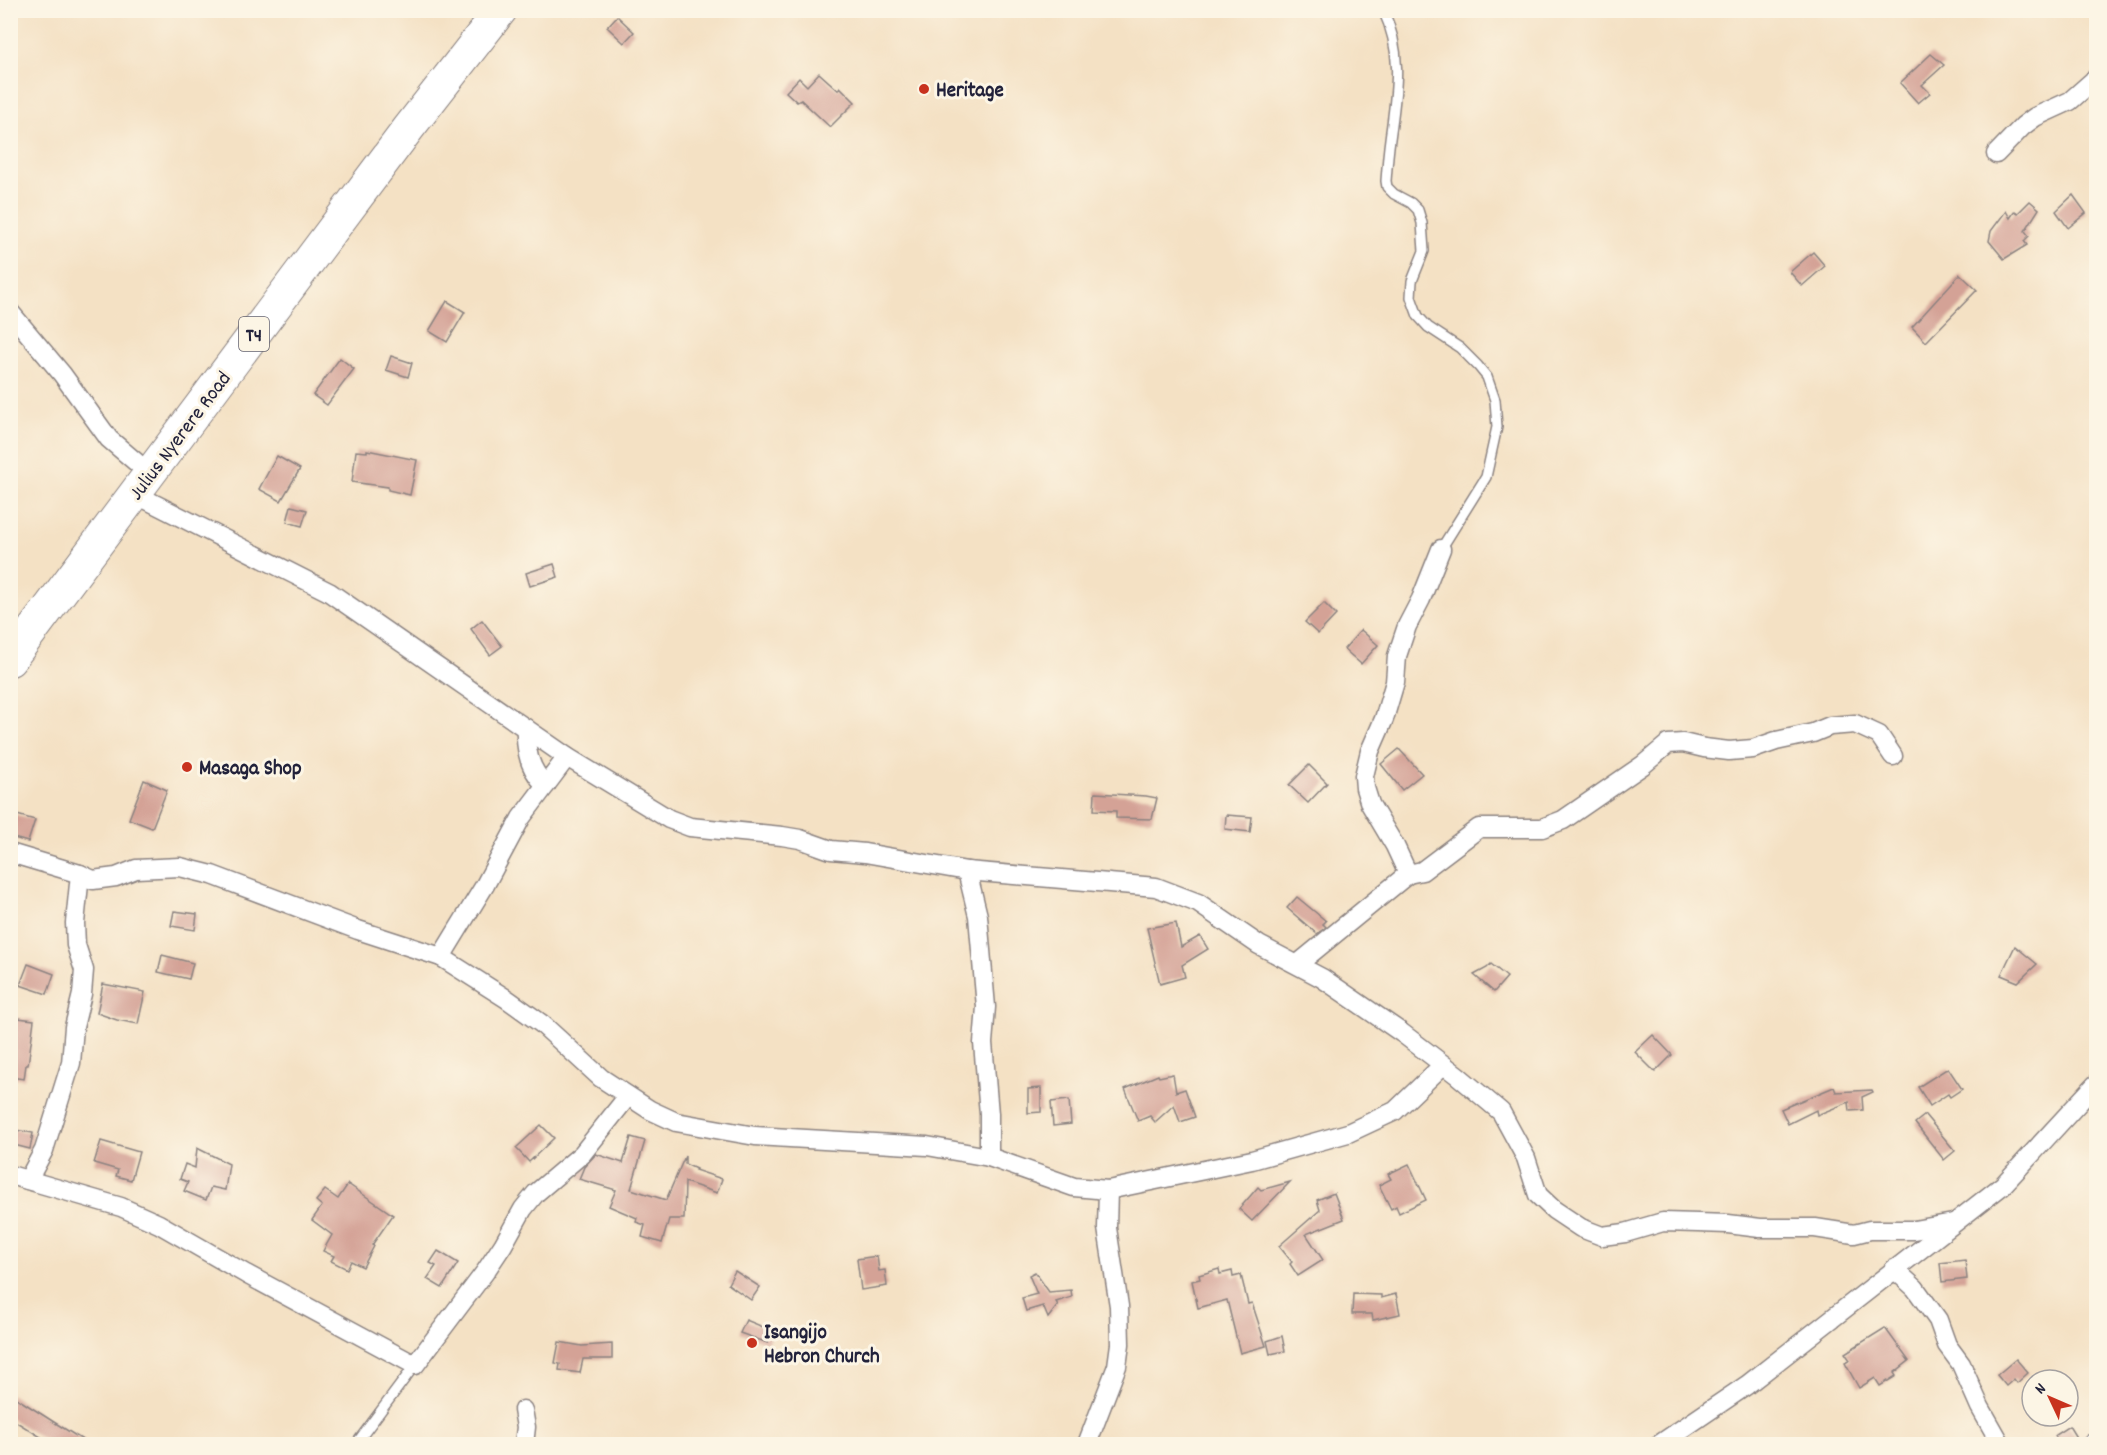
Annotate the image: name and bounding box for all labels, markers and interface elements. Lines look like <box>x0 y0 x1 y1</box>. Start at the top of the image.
place label: Heritage <box>936 77 1004 107</box>
marker: Heritage <box>917 82 931 96</box>
road number: T4 <box>239 317 269 351</box>
street label: Julius Nyerere Road <box>123 366 240 508</box>
place label: Masaga Shop <box>199 755 302 785</box>
marker: Masaga Shop <box>180 760 194 774</box>
place label: Isangijo Hebron Church <box>764 1319 880 1373</box>
marker: Isangijo Hebron Church <box>745 1336 759 1350</box>
north arrow <box>2020 1368 2080 1428</box>
text: N <box>2030 1378 2052 1400</box>

